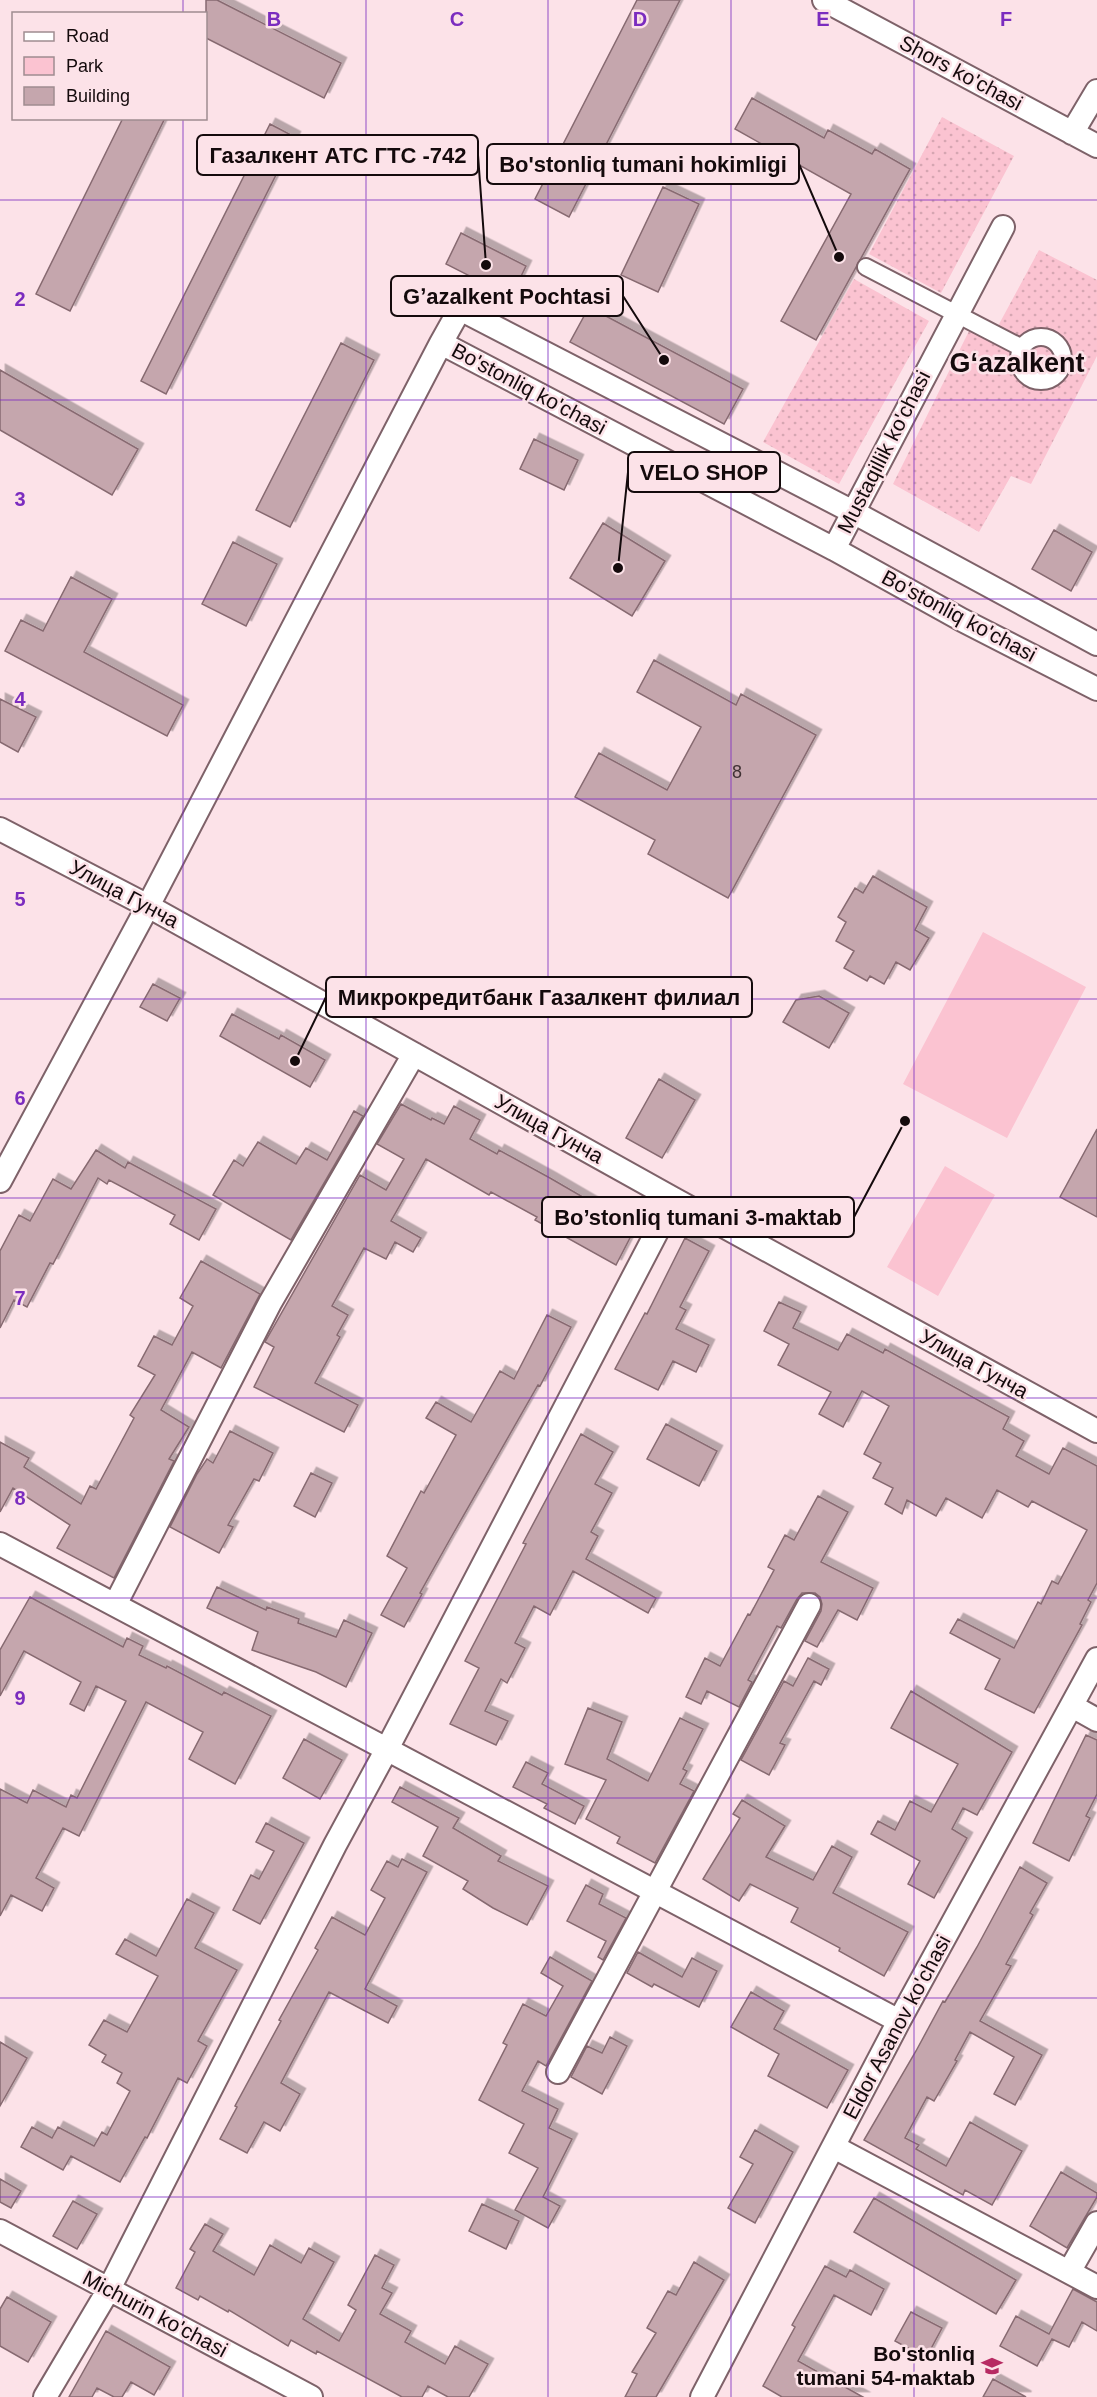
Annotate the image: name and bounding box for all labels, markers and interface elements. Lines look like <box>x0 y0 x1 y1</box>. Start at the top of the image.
text: B <box>267 8 281 30</box>
text: C <box>450 8 464 30</box>
text: D <box>633 8 647 30</box>
text: E <box>816 8 830 30</box>
text: F <box>1000 8 1012 30</box>
legend <box>12 12 207 120</box>
text: Road <box>66 26 109 46</box>
street label: Shors ko'chasi <box>896 31 1027 115</box>
text: Park <box>66 56 104 76</box>
text: Building <box>66 86 130 106</box>
callout: Газалкент АТС ГТС -742 <box>197 135 478 175</box>
text: Газалкент АТС ГТС -742 <box>209 143 467 168</box>
callout: Bo'stonliq tumani hokimligi <box>487 144 799 184</box>
text: Bo'stonliq tumani hokimligi <box>499 152 787 177</box>
callout: Gʼazalkent Pochtasi <box>391 276 623 316</box>
text: Gʼazalkent Pochtasi <box>403 284 611 309</box>
text: 2 <box>14 288 26 310</box>
street label: Bo'stonliq ko'chasi <box>448 338 610 439</box>
district label: Gʻazalkent <box>949 348 1085 378</box>
street label: Mustaqillik ko'chasi <box>833 367 934 537</box>
callout: VELO SHOP <box>628 452 780 492</box>
text: VELO SHOP <box>640 460 768 485</box>
text: 3 <box>14 488 26 510</box>
street label: Bo'stonliq ko'chasi <box>878 565 1040 666</box>
text: 4 <box>14 688 26 710</box>
house number: 8 <box>732 762 742 782</box>
street label: Улица Гунча <box>66 855 183 932</box>
text: 5 <box>14 888 26 910</box>
callout: Микрокредитбанк Газалкент филиал <box>326 977 752 1017</box>
text: Микрокредитбанк Газалкент филиал <box>338 985 740 1010</box>
text: 6 <box>14 1087 26 1109</box>
street label: Улица Гунча <box>491 1089 608 1168</box>
callout: Bo’stonliq tumani 3-maktab <box>542 1197 854 1237</box>
text: Bo’stonliq tumani 3-maktab <box>554 1205 842 1230</box>
text: 7 <box>14 1287 26 1309</box>
street label: Улица Гунча <box>916 1324 1033 1403</box>
text: 8 <box>14 1487 26 1509</box>
text: 9 <box>14 1687 26 1709</box>
street label: Eldor Asanov ko'chasi <box>838 1931 955 2123</box>
street label: Michurin ko'chasi <box>79 2266 231 2361</box>
place label: Bo'stonliq tumani 54-maktab <box>796 2342 975 2389</box>
school or university icon: Bo'stonliq tumani 54-maktab <box>980 2354 1004 2378</box>

